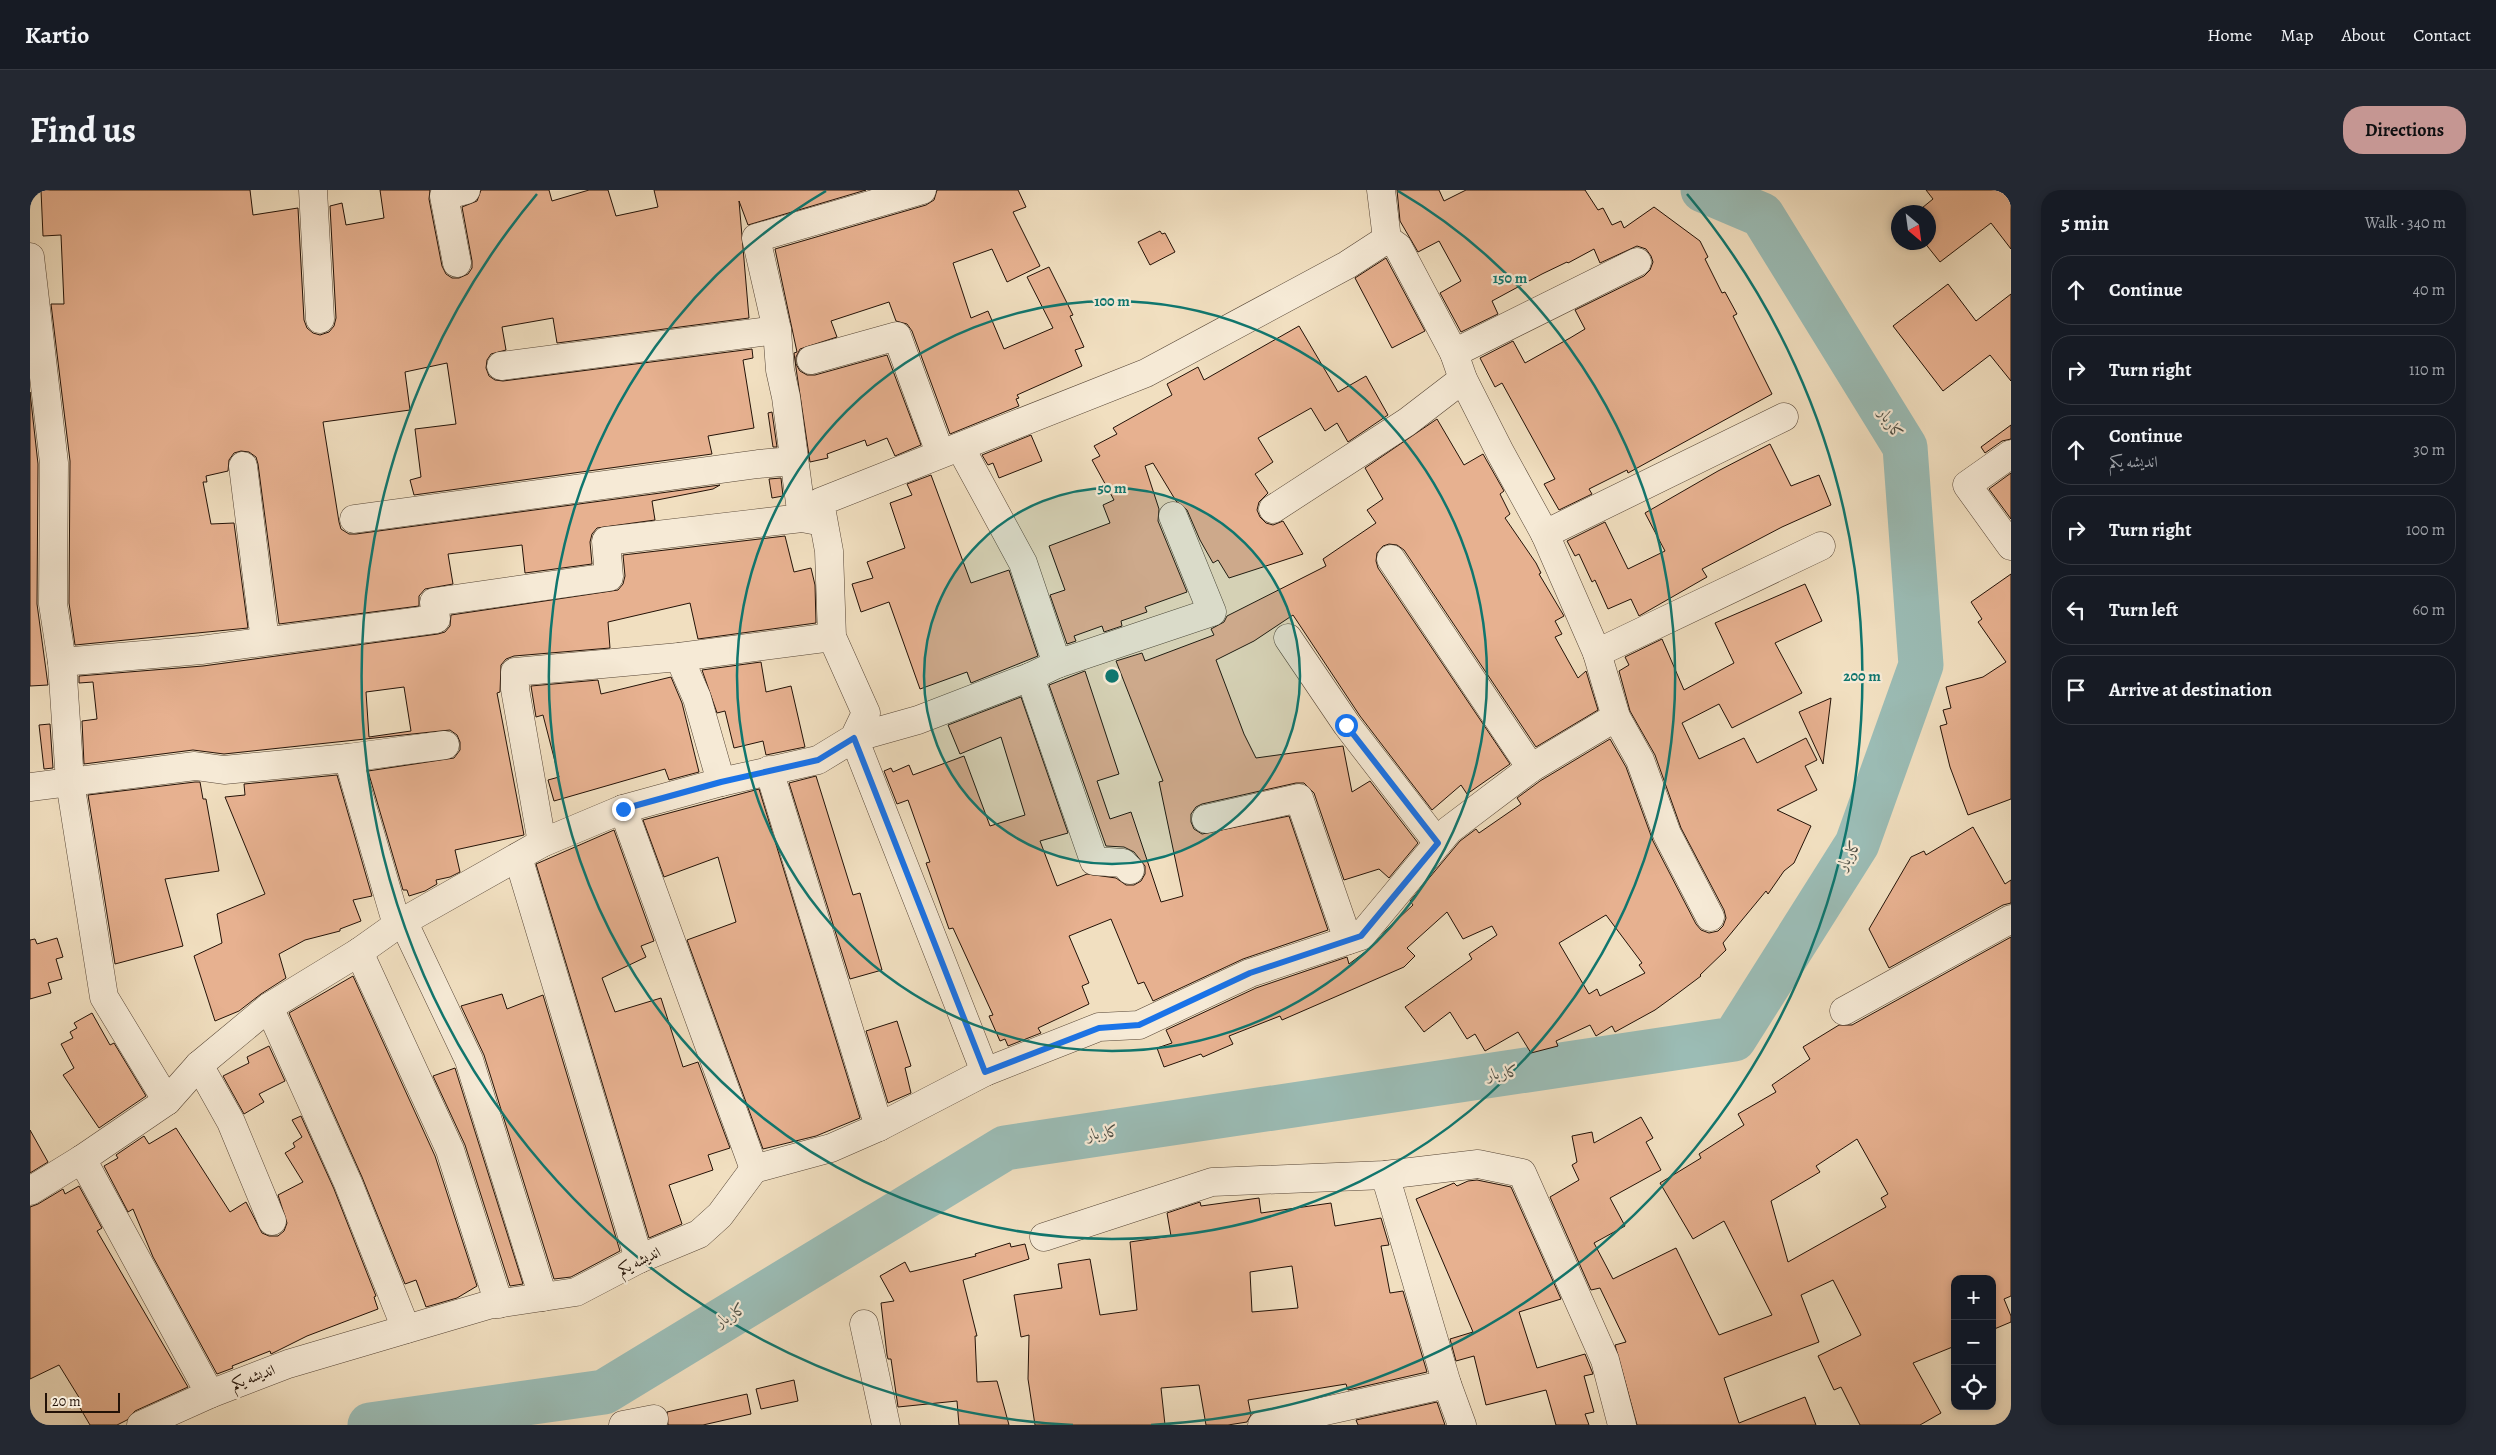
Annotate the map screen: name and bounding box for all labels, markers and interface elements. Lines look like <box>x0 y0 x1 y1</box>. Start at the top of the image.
text: Kartio <box>25 19 89 51</box>
text: Home <box>2207 23 2252 47</box>
text: Map <box>2280 23 2313 47</box>
text: About <box>2341 23 2385 47</box>
text: Contact <box>2413 23 2471 47</box>
text: Find us <box>30 106 136 154</box>
button: Directions <box>2343 106 2466 154</box>
north arrow <box>1891 205 1936 250</box>
text: 5 min <box>2061 209 2109 237</box>
text: Walk · 340 m <box>2365 212 2446 234</box>
text: 150 m <box>1493 268 1528 288</box>
icon: ahead <box>2062 276 2090 304</box>
text: Continue <box>2109 277 2183 303</box>
text: 40 m <box>2413 279 2445 301</box>
text: 100 m <box>1094 291 1130 311</box>
icon: right <box>2062 356 2090 384</box>
text: Turn right <box>2109 357 2191 383</box>
text: 110 m <box>2409 359 2445 381</box>
water label: کاربار <box>1872 403 1909 444</box>
text: Continue <box>2109 423 2183 449</box>
icon: ahead <box>2062 436 2090 464</box>
text: 30 m <box>2413 439 2445 461</box>
text: اندیشه یکم <box>2109 451 2158 473</box>
text: 50 m <box>1097 478 1127 498</box>
icon: right <box>2062 516 2090 544</box>
text: Turn right <box>2109 517 2191 543</box>
text: 100 m <box>2406 519 2445 541</box>
icon: left <box>2062 596 2090 624</box>
text: Turn left <box>2109 597 2178 623</box>
text: 60 m <box>2413 599 2445 621</box>
text: 200 m <box>1843 666 1881 686</box>
centre of rings <box>1103 667 1121 685</box>
icon: arrive <box>2062 676 2090 704</box>
text: Arrive at destination <box>2109 677 2272 703</box>
route start <box>1335 714 1358 737</box>
route end <box>612 798 635 821</box>
water label: کاربار <box>1831 835 1867 876</box>
water label: کاربار <box>1484 1060 1521 1086</box>
water label: کاربار <box>1084 1120 1121 1146</box>
street label: اندیشه یکم <box>614 1242 666 1284</box>
map controls <box>1951 1275 1996 1410</box>
button: + <box>1951 1275 1996 1320</box>
water label: کاربار <box>710 1297 751 1333</box>
button: − <box>1951 1320 1996 1365</box>
street label: اندیشه یکم <box>228 1359 279 1398</box>
button: locate <box>1951 1365 1996 1410</box>
scale bar <box>45 1390 120 1413</box>
text: 20 m <box>52 1392 81 1411</box>

